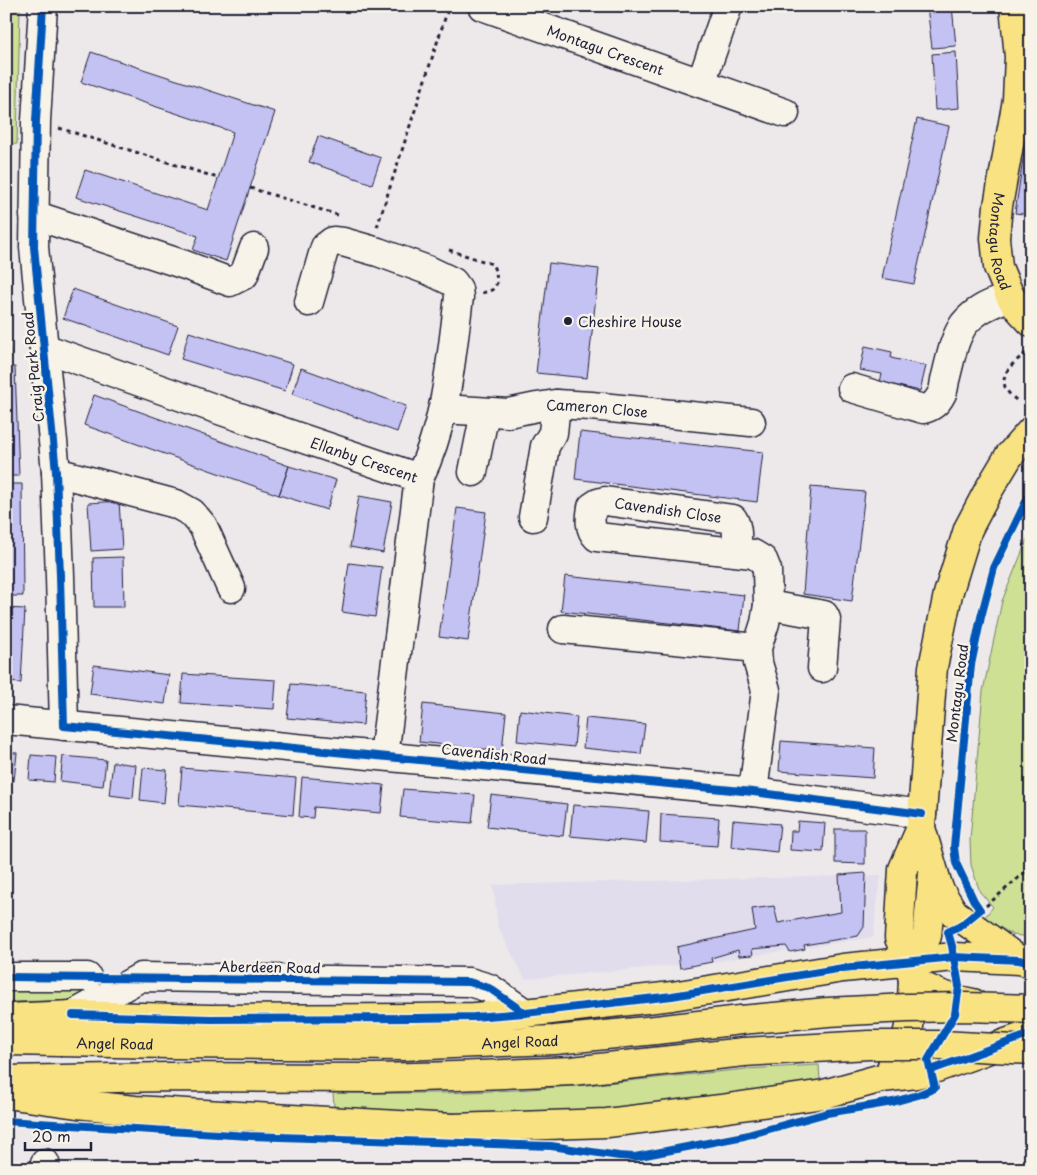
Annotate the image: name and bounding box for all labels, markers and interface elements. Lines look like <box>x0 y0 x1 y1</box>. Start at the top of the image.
street label: Montagu Crescent <box>544 19 667 80</box>
street label: Montagu Road <box>984 191 1017 293</box>
street label: Craig Park Road <box>17 311 49 423</box>
place label: Cheshire House <box>578 311 682 332</box>
marker: Cheshire House <box>562 315 574 327</box>
street label: Cameron Close <box>544 394 649 422</box>
street label: Ellanby Crescent <box>308 431 421 487</box>
street label: Cavendish Close <box>613 492 723 528</box>
street label: Montagu Road <box>941 643 973 743</box>
street label: Cavendish Road <box>440 738 548 770</box>
street label: Aberdeen Road <box>219 956 321 978</box>
street label: Angel Road <box>481 1029 559 1053</box>
street label: Angel Road <box>76 1032 154 1054</box>
scale bar <box>25 1120 91 1152</box>
text: 20 m <box>32 1124 71 1147</box>

